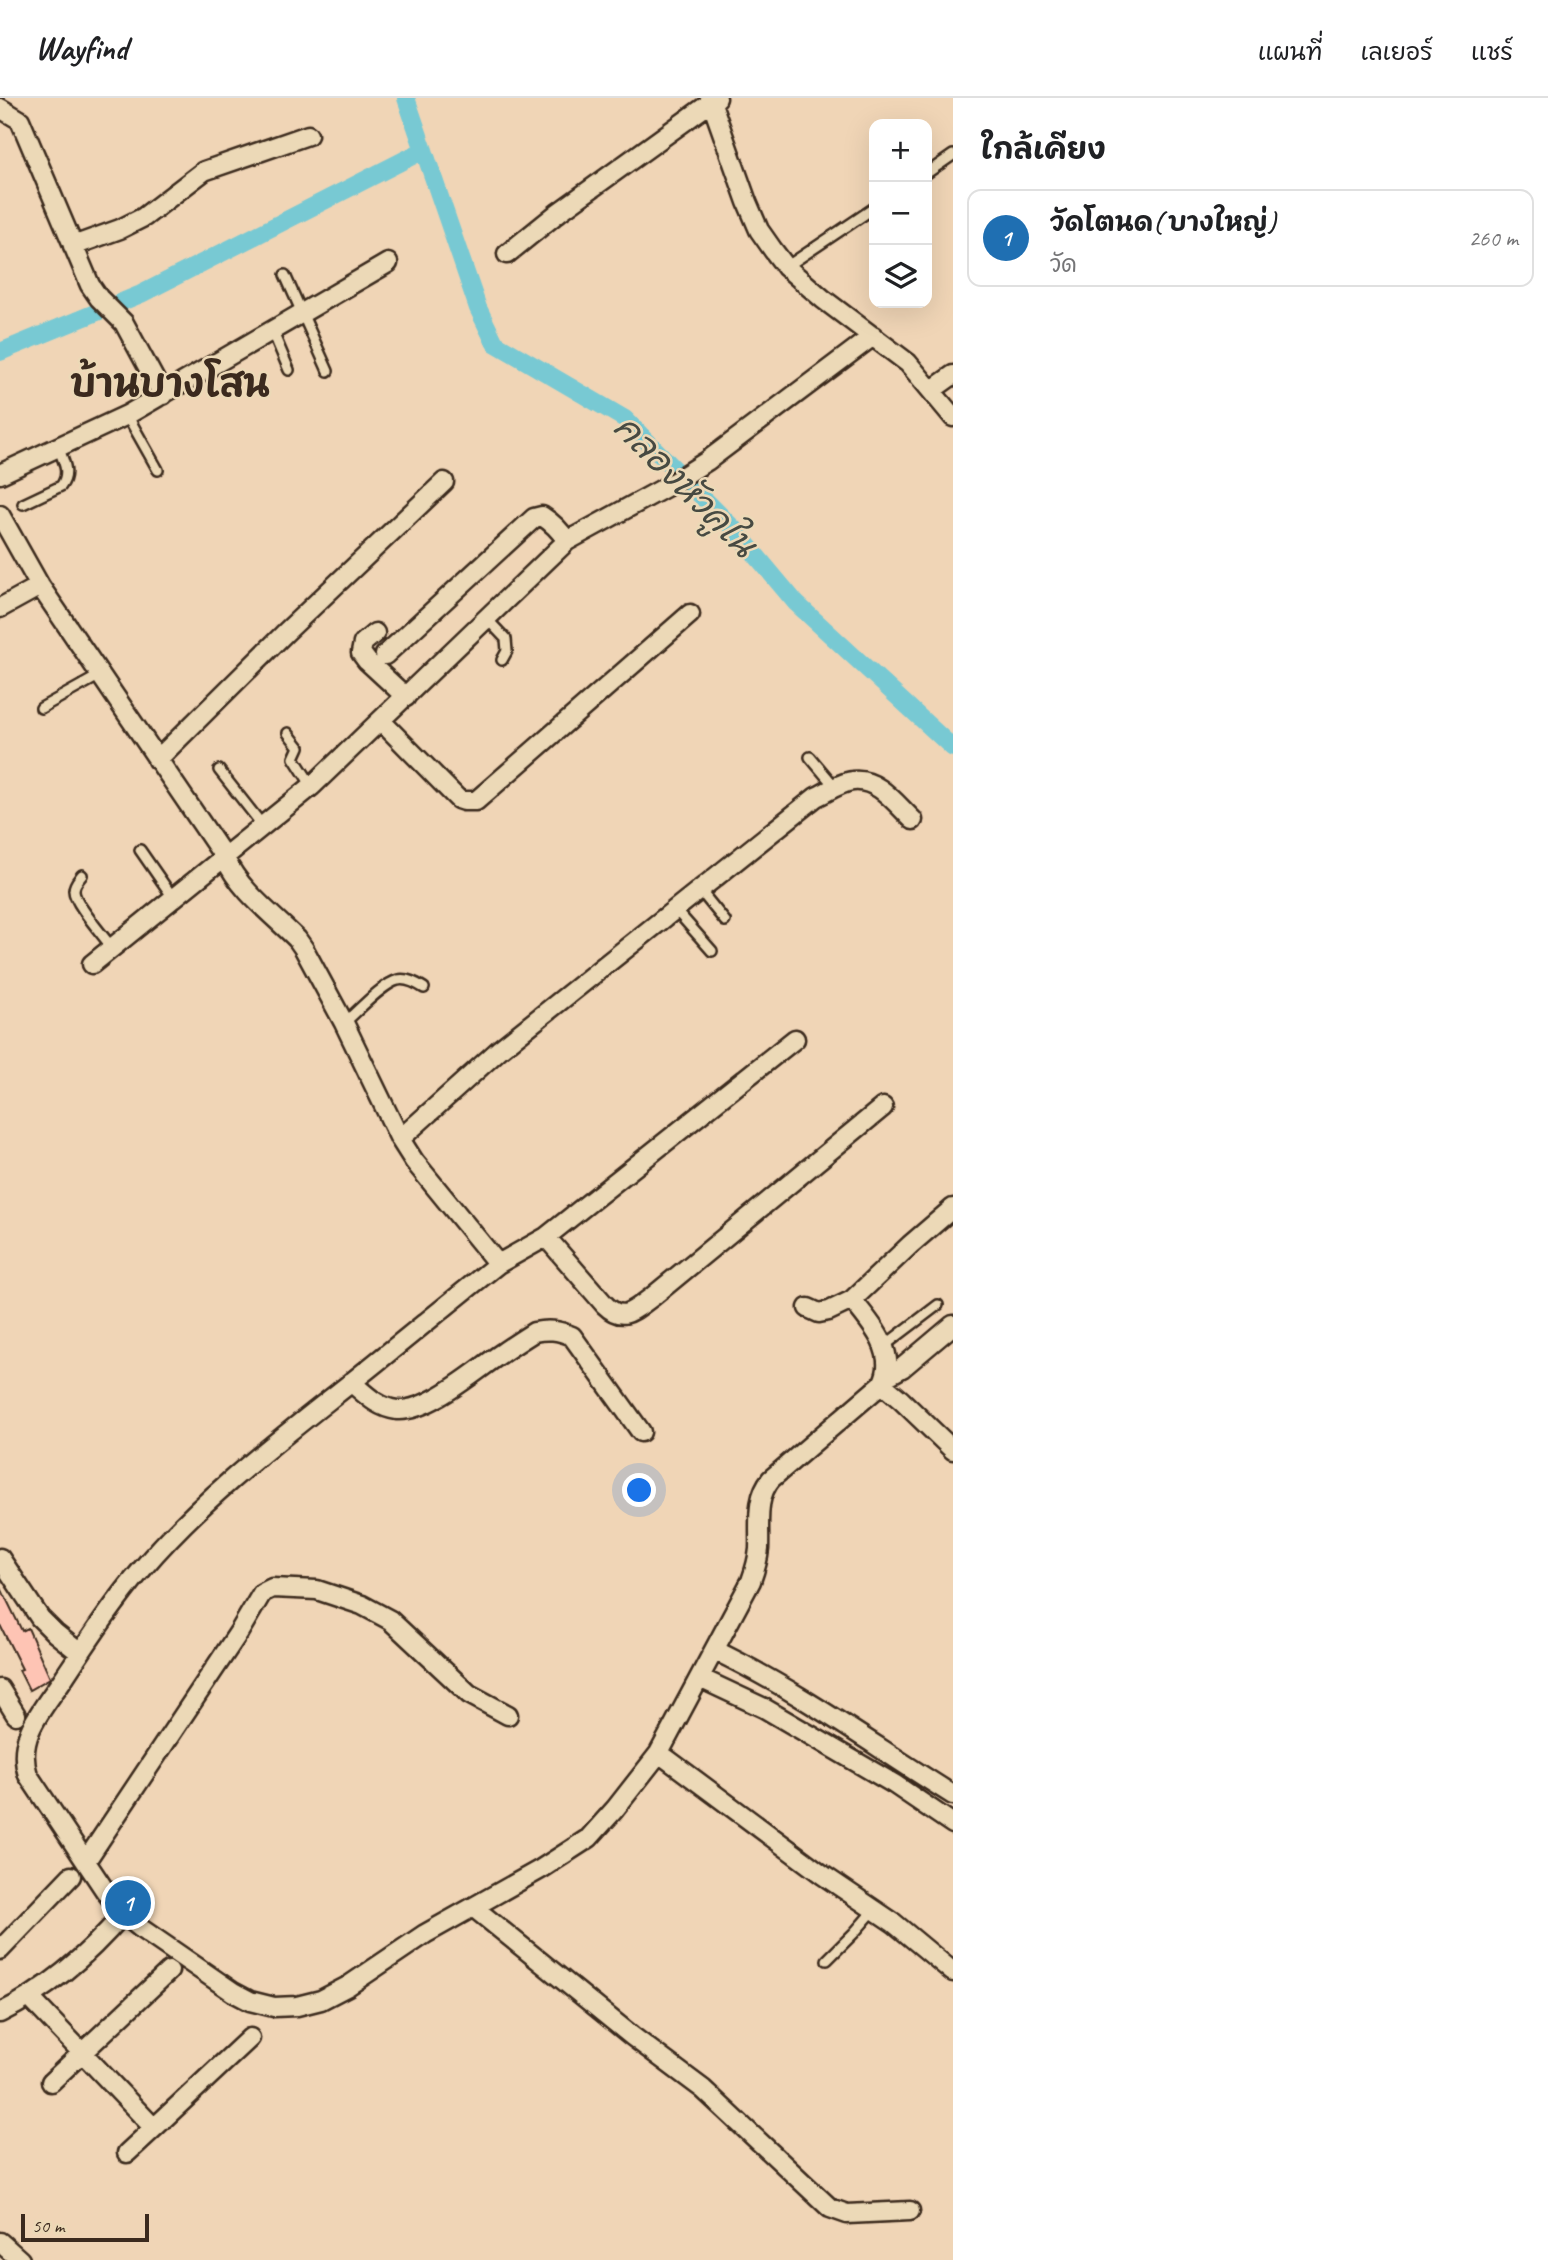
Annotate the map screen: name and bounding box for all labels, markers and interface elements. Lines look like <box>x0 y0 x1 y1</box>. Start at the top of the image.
text: Wayfind <box>35 27 128 69</box>
text: แผนที่ <box>1258 37 1323 67</box>
text: เลเยอร์ <box>1361 37 1433 67</box>
text: แชร์ <box>1471 37 1513 67</box>
map controls <box>869 119 932 308</box>
button: + <box>869 119 932 182</box>
text: ใกล้เคียง <box>981 130 1106 168</box>
button: − <box>869 182 932 245</box>
text: วัดโตนด( บางใหญ่) <box>1050 206 1276 239</box>
text: 1 <box>1001 224 1011 253</box>
text: 260 m <box>1469 224 1518 253</box>
button: layers <box>869 245 932 308</box>
text: วัด <box>1050 250 1077 279</box>
district label: บ้านบางโสน <box>70 358 270 407</box>
water label: คลองหัวคูใน <box>602 405 768 570</box>
your location <box>622 1473 656 1507</box>
pin: 1 <box>105 1877 151 1929</box>
scale bar <box>21 2211 149 2243</box>
text: 50 m <box>32 2214 64 2238</box>

